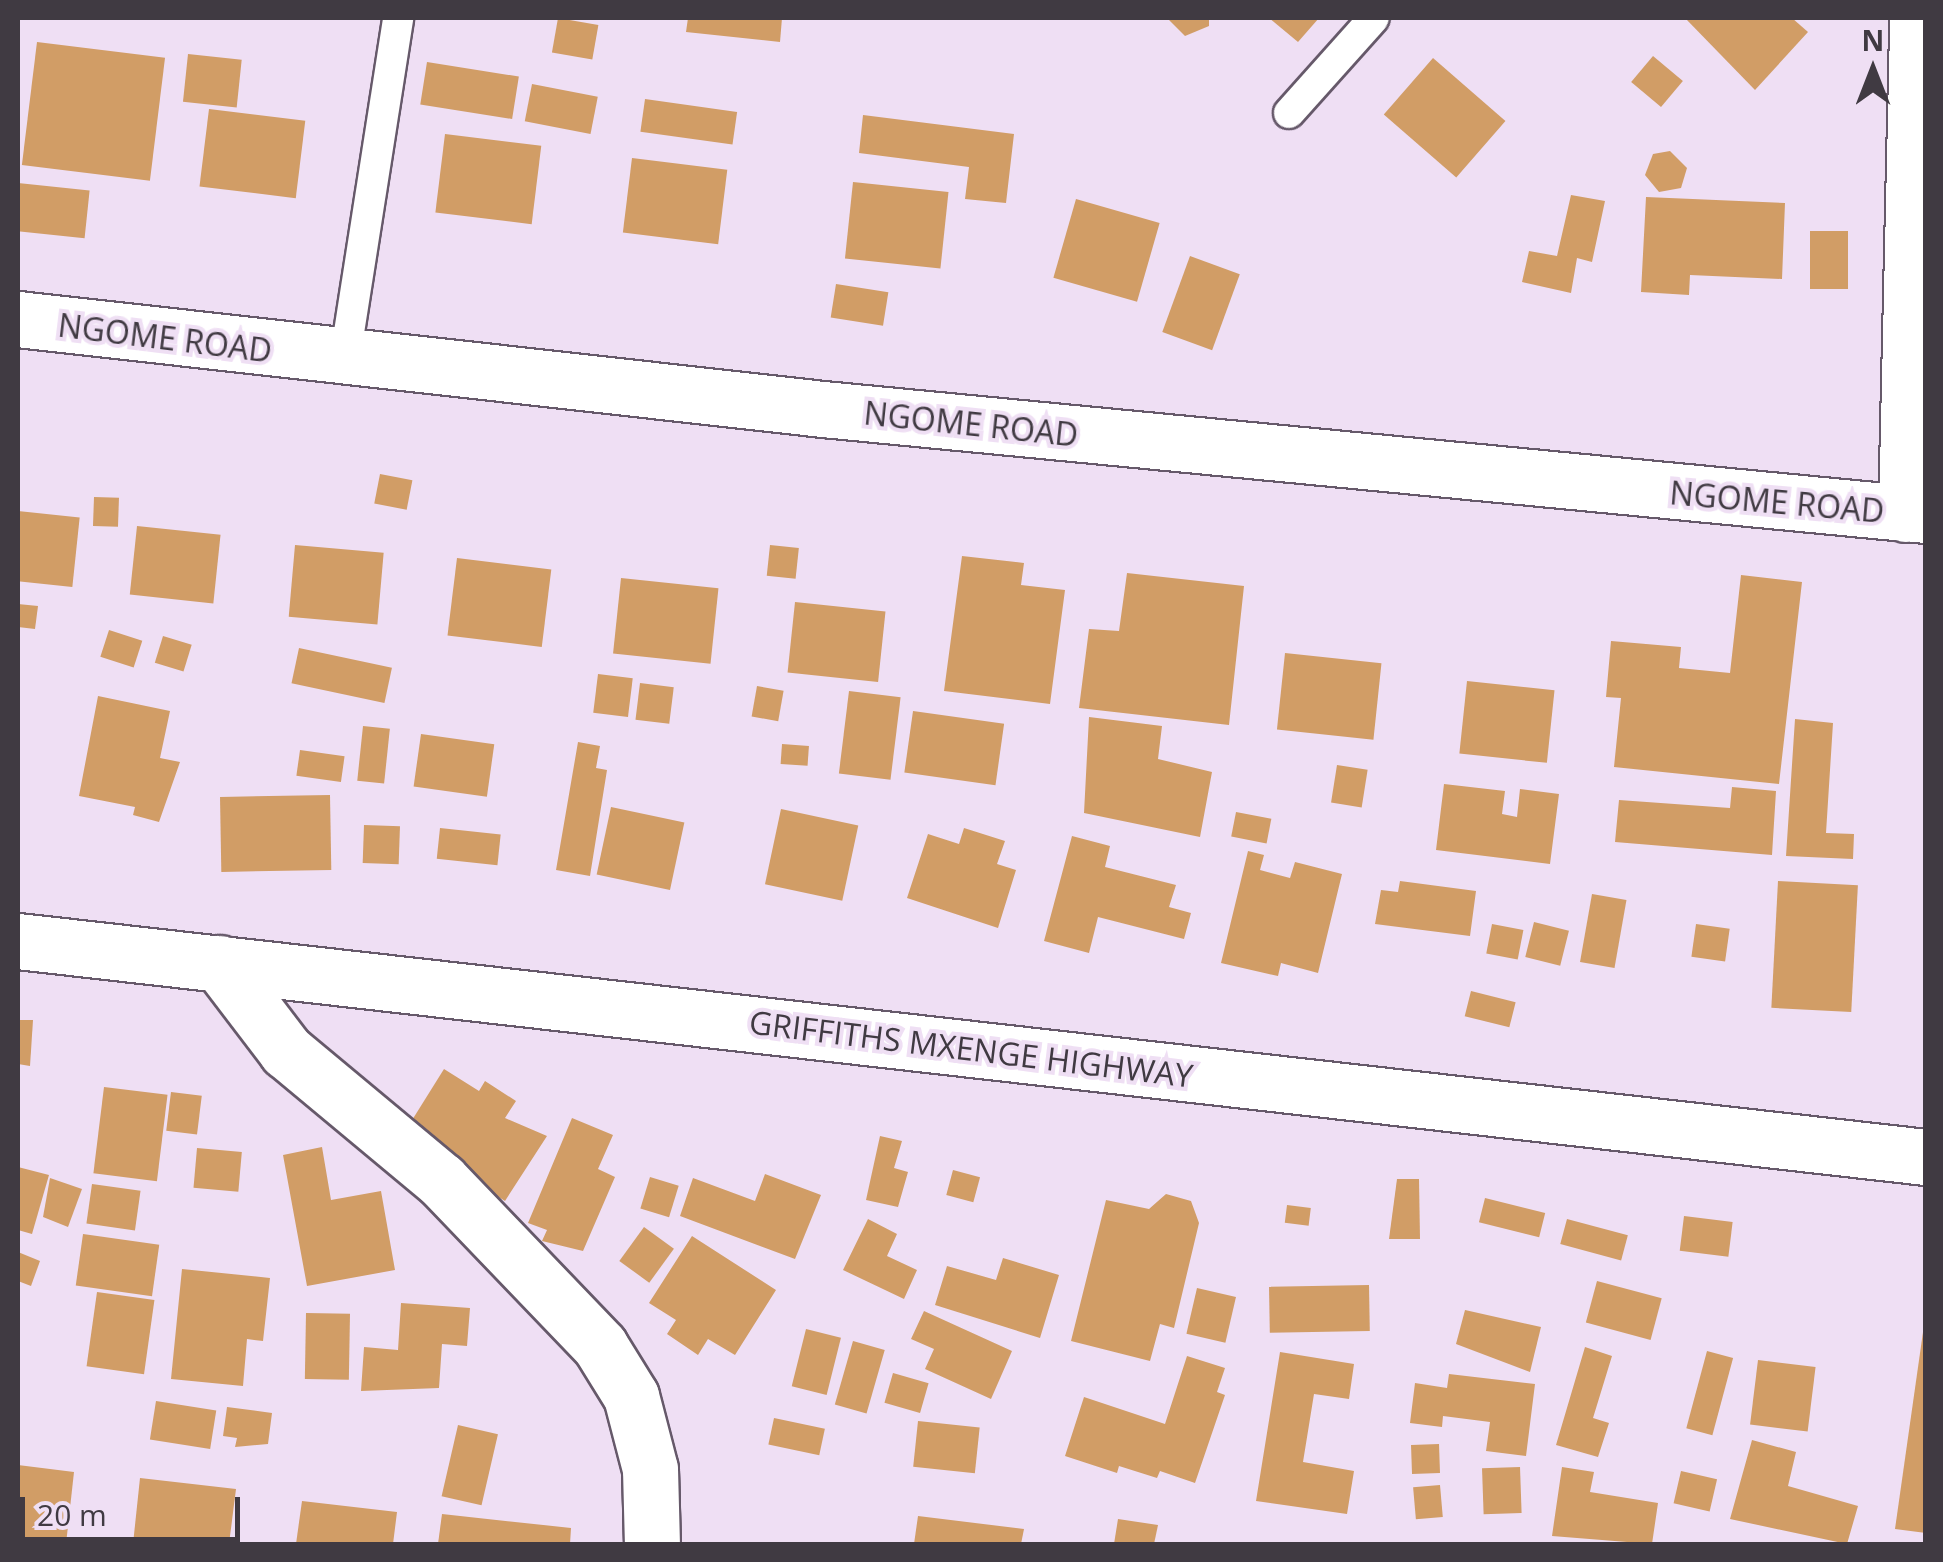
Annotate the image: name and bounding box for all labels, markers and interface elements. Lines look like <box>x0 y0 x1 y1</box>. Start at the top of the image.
north arrow <box>1823 20 1923 120</box>
text: N <box>1862 21 1884 59</box>
street label: NGOME ROAD <box>56 306 274 370</box>
street label: NGOME ROAD <box>862 394 1080 454</box>
street label: NGOME ROAD <box>1668 473 1886 531</box>
street label: GRIFFITHS MXENGE HIGHWAY <box>747 1003 1195 1095</box>
scale bar <box>25 1477 245 1539</box>
text: 20 m <box>37 1494 107 1535</box>

